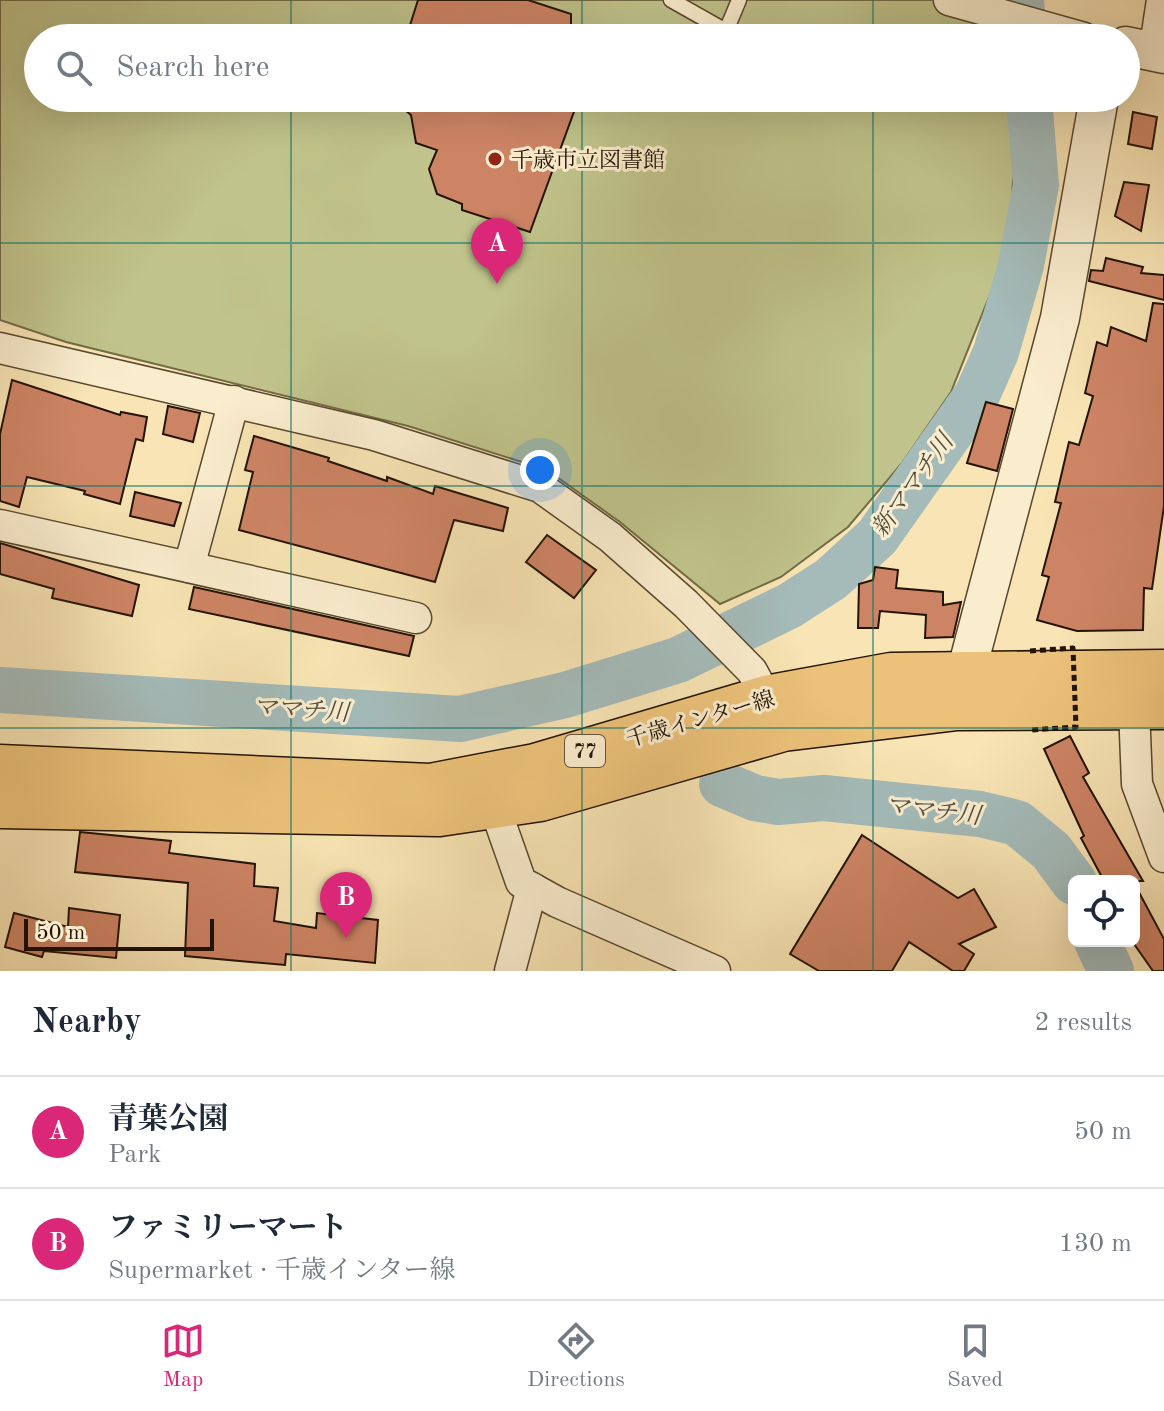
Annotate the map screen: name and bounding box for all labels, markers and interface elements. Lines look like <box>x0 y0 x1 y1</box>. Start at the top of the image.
search box <box>24 24 1140 112</box>
icon: search <box>52 46 96 90</box>
text: Search here <box>116 53 270 83</box>
place label: 千歳市立図書館 <box>511 148 665 172</box>
marker: 千歳市立図書館 <box>486 150 504 168</box>
pin: A <box>471 218 523 284</box>
water label: 新ママチ川 <box>866 426 960 542</box>
your location <box>520 450 560 490</box>
street label: 千歳インター線 <box>623 686 777 752</box>
water label: ママチ川 <box>252 695 353 727</box>
road number: 77 <box>565 735 605 767</box>
water label: ママチ川 <box>884 793 985 830</box>
pin: B <box>320 872 372 938</box>
map controls <box>1068 875 1140 947</box>
button: locate <box>1068 875 1140 947</box>
scale bar <box>24 915 214 951</box>
text: 50 m <box>36 922 85 944</box>
text: Nearby <box>32 1006 142 1040</box>
text: 2 results <box>1034 1010 1132 1036</box>
text: 青葉公園 <box>108 1105 228 1135</box>
text: A <box>48 1119 68 1145</box>
text: 50 m <box>1074 1119 1132 1145</box>
text: Park <box>108 1142 162 1168</box>
text: ファミリーマート <box>108 1214 347 1244</box>
text: B <box>49 1231 67 1257</box>
text: 130 m <box>1059 1231 1132 1257</box>
text: Supermarket · 千歳インター線 <box>108 1258 456 1284</box>
tab: Map <box>161 1319 205 1394</box>
tab: Directions <box>527 1319 625 1394</box>
tab: Saved <box>947 1319 1003 1394</box>

